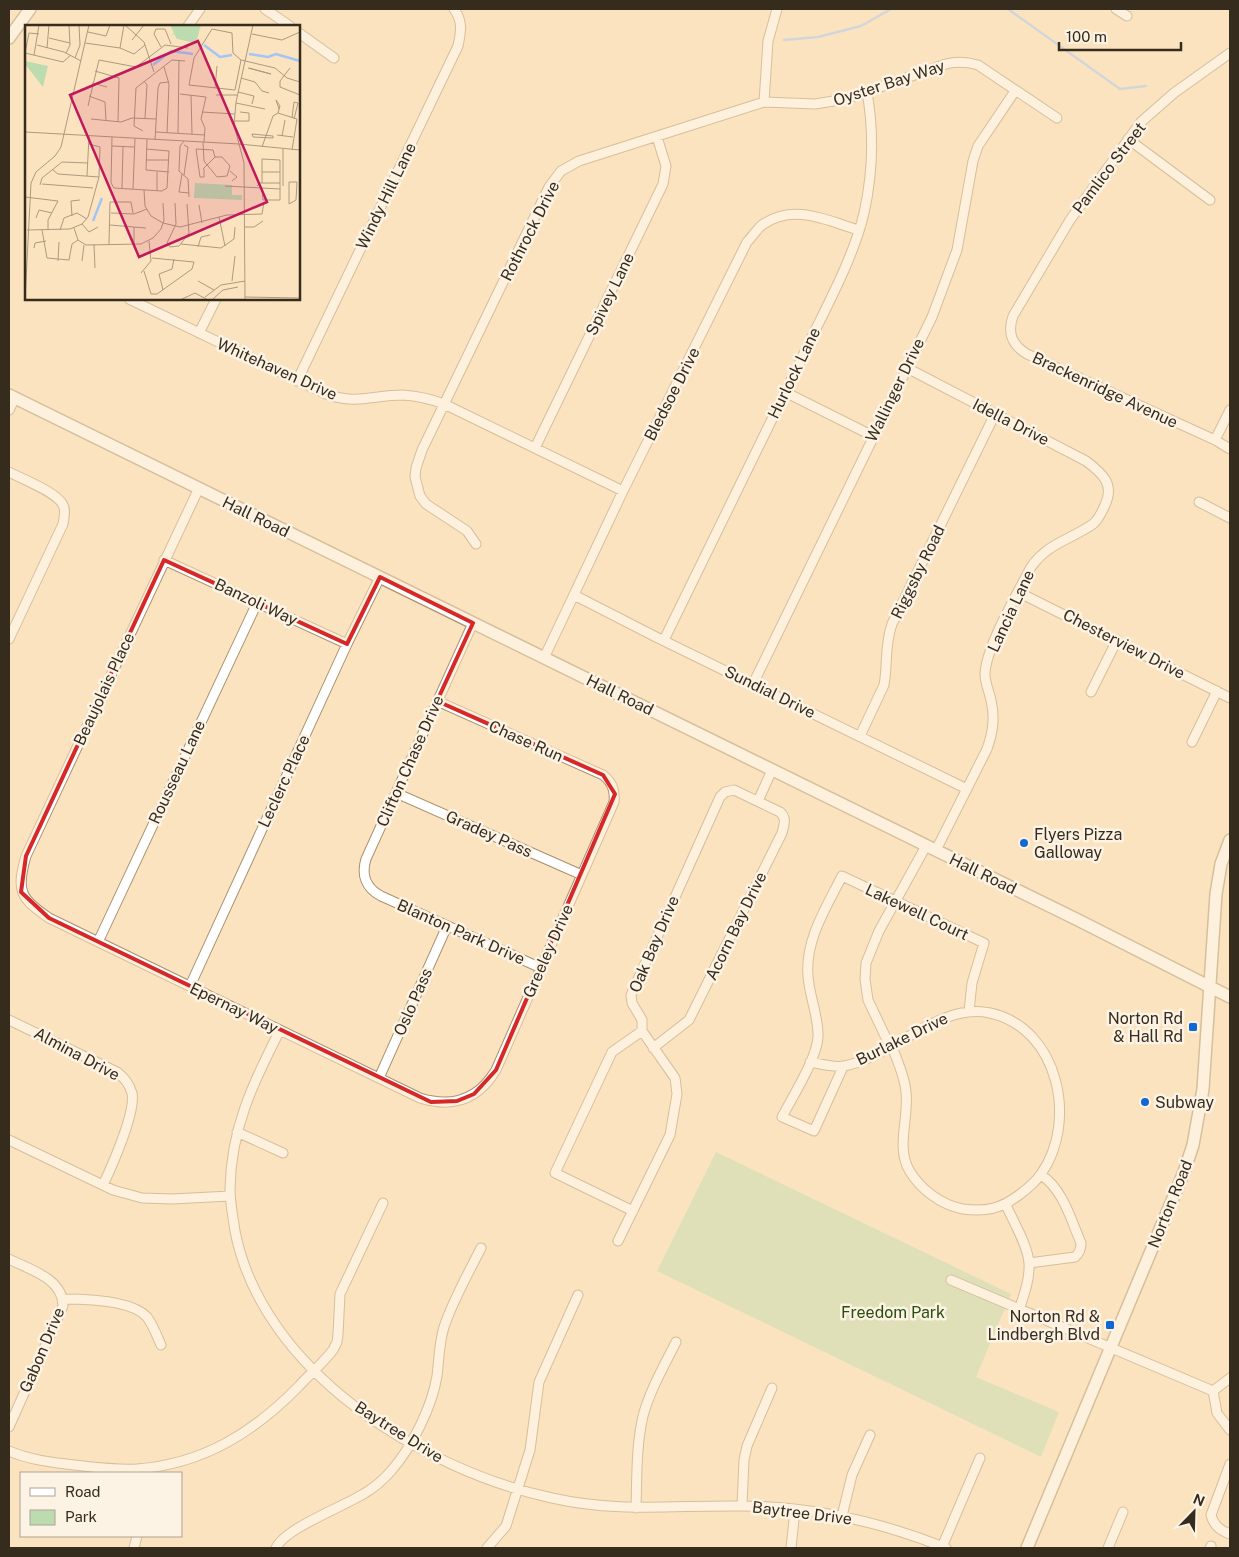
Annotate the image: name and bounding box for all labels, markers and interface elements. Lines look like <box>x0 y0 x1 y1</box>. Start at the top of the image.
scale bar <box>1059 20 1182 52</box>
inset map <box>25 25 300 300</box>
text: 100 m <box>1066 28 1107 45</box>
street label: Oyster Bay Way <box>831 56 948 110</box>
street label: Pamlico Street <box>1068 118 1150 218</box>
street label: Windy Hill Lane <box>352 140 420 252</box>
street label: Rothrock Drive <box>497 178 563 284</box>
street label: Spivey Lane <box>582 250 638 338</box>
street label: Hurlock Lane <box>764 324 824 422</box>
street label: Whitehaven Drive <box>214 334 340 404</box>
street label: Wallinger Drive <box>862 335 928 445</box>
street label: Bledsoe Drive <box>640 344 704 444</box>
street label: Brackenridge Avenue <box>1029 348 1181 432</box>
street label: Idella Drive <box>970 395 1052 449</box>
street label: Hall Road <box>219 493 293 541</box>
street label: Riggsby Road <box>887 522 949 622</box>
street label: Lancia Lane <box>984 567 1038 655</box>
street label: Banzoli Way <box>211 574 301 630</box>
street label: Chesterview Drive <box>1060 605 1188 683</box>
street label: Beaujolais Place <box>70 630 138 748</box>
street label: Sundial Drive <box>721 662 819 722</box>
street label: Hall Road <box>583 671 657 719</box>
street label: Clifton Chase Drive <box>372 692 448 830</box>
street label: Chase Run <box>486 716 566 766</box>
street label: Rousseau Lane <box>145 717 209 827</box>
street label: Leclerc Place <box>254 732 314 830</box>
street label: Gradey Pass <box>443 807 535 861</box>
place label: Flyers Pizza Galloway <box>1034 825 1122 862</box>
marker: Flyers Pizza Galloway <box>1018 837 1030 849</box>
street label: Hall Road <box>946 850 1020 898</box>
street label: Acorn Bay Drive <box>702 869 770 983</box>
street label: Lakewell Court <box>862 880 972 944</box>
street label: Oak Bay Drive <box>625 893 683 995</box>
street label: Blanton Park Drive <box>394 895 528 969</box>
street label: Greeley Drive <box>519 901 577 1001</box>
street label: Oslo Pass <box>390 965 436 1039</box>
street label: Epernay Way <box>187 978 282 1038</box>
street label: Burlake Drive <box>853 1009 951 1069</box>
place label: Norton Rd & Hall Rd <box>1108 1009 1183 1046</box>
marker: Norton Rd & Hall Rd <box>1187 1021 1199 1033</box>
street label: Almina Drive <box>31 1023 123 1085</box>
place label: Subway <box>1155 1093 1214 1112</box>
marker: Subway <box>1139 1096 1151 1108</box>
street label: Norton Road <box>1144 1157 1196 1251</box>
park label: Freedom Park <box>841 1303 945 1322</box>
street label: Gabon Drive <box>16 1305 68 1395</box>
place label: Norton Rd & Lindbergh Blvd <box>987 1307 1100 1344</box>
marker: Norton Rd & Lindbergh Blvd <box>1104 1319 1116 1331</box>
street label: Baytree Drive <box>351 1397 447 1467</box>
legend <box>20 1472 182 1537</box>
text: Road <box>65 1483 101 1500</box>
north arrow <box>1169 1487 1219 1537</box>
text: N <box>1191 1491 1207 1510</box>
street label: Baytree Drive <box>751 1497 853 1529</box>
text: Park <box>65 1508 97 1525</box>

